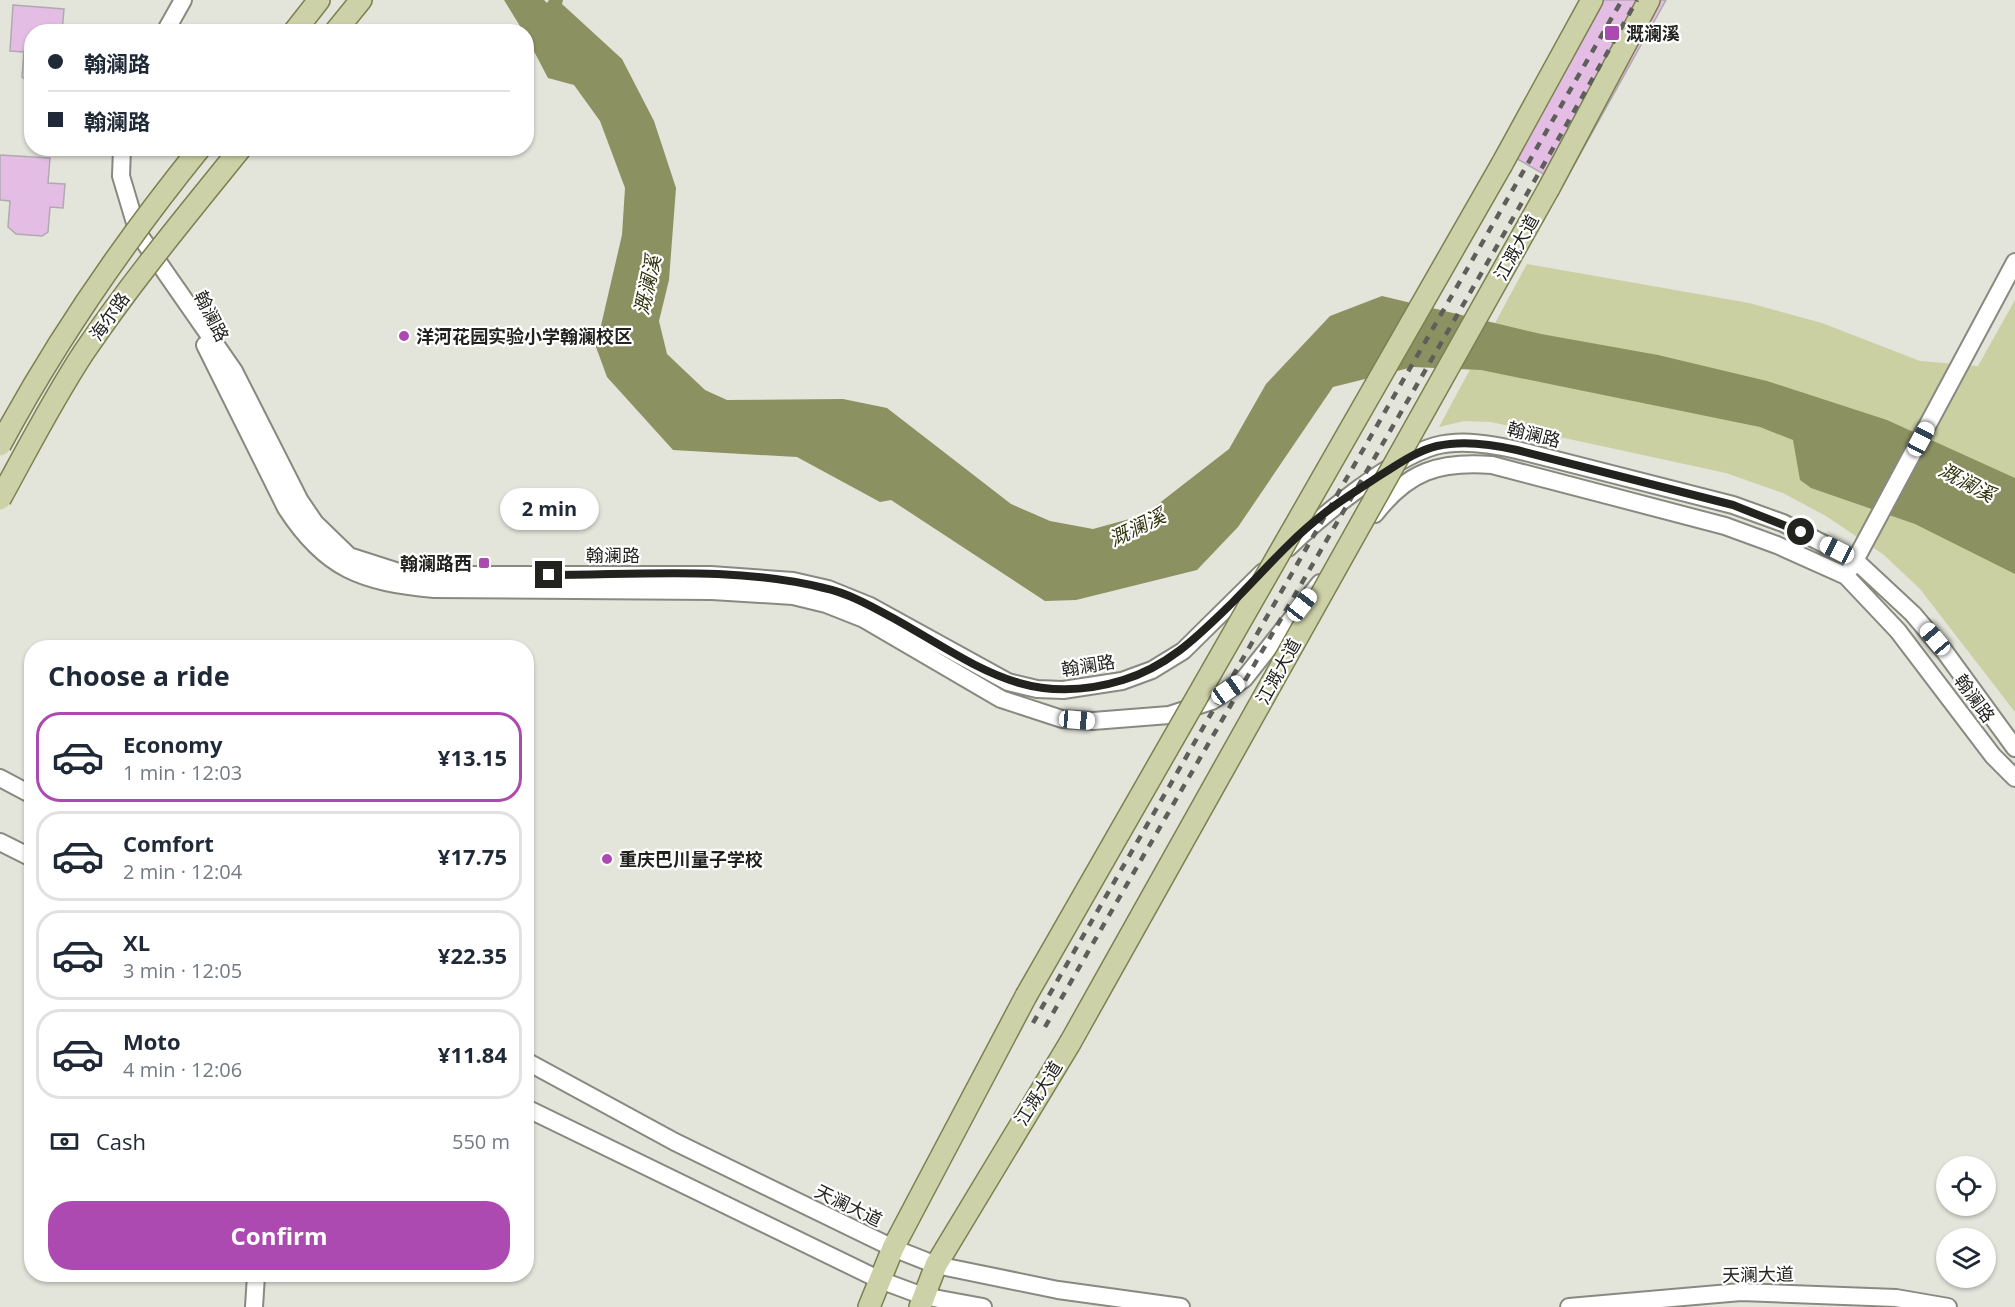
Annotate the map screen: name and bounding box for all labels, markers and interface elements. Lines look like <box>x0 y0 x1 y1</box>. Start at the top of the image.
place label: 溉澜溪 <box>1626 21 1680 45</box>
marker: 溉澜溪 <box>1603 24 1621 42</box>
text: 翰澜路 <box>84 48 150 78</box>
text: 翰澜路 <box>84 106 150 136</box>
street label: 江溉大道 <box>1488 210 1544 284</box>
water label: 溉澜溪 <box>628 251 667 317</box>
street label: 翰澜路 <box>189 286 235 346</box>
street label: 海尔路 <box>84 287 134 345</box>
place label: 洋河花园实验小学翰澜校区 <box>416 324 632 348</box>
marker: 洋河花园实验小学翰澜校区 <box>397 329 411 343</box>
street label: 翰澜路 <box>1505 416 1563 452</box>
car <box>1905 419 1937 459</box>
water label: 溉澜溪 <box>1934 456 2002 509</box>
callout: 2 min <box>500 488 598 530</box>
text: 2 min <box>522 495 577 522</box>
water label: 溉澜溪 <box>1104 501 1172 552</box>
route start <box>1787 518 1814 545</box>
car <box>1817 534 1857 566</box>
street label: 翰澜路 <box>586 543 640 567</box>
place label: 翰澜路西 <box>400 551 472 575</box>
marker: 翰澜路西 <box>477 556 491 570</box>
route end <box>535 561 562 588</box>
car <box>1284 585 1320 625</box>
car <box>1917 619 1953 659</box>
street label: 江溉大道 <box>1250 634 1306 708</box>
street label: 翰澜路 <box>1059 649 1117 681</box>
text: Choose a ride <box>48 657 230 694</box>
street label: 翰澜路 <box>1949 669 2001 727</box>
car <box>1208 672 1248 708</box>
car <box>1058 709 1096 731</box>
text: Economy <box>123 729 222 759</box>
icon: car <box>51 730 105 784</box>
text: ¥13.15 <box>438 742 507 772</box>
text: 1 min · 12:03 <box>123 759 242 786</box>
text: Comfort <box>123 828 214 858</box>
icon: car <box>51 829 105 883</box>
text: ¥17.75 <box>438 841 507 871</box>
place label: 重庆巴川量子学校 <box>619 847 763 871</box>
marker: 重庆巴川量子学校 <box>600 852 614 866</box>
text: 2 min · 12:04 <box>123 858 242 885</box>
text: XL <box>123 927 150 957</box>
icon: car <box>51 928 105 982</box>
text: ¥22.35 <box>438 940 507 970</box>
text: 3 min · 12:05 <box>123 957 242 984</box>
text: Moto <box>123 1026 181 1056</box>
icon: car <box>51 1027 105 1081</box>
text: ¥11.84 <box>438 1039 507 1069</box>
text: 4 min · 12:06 <box>123 1056 242 1083</box>
street label: 江溉大道 <box>1009 1056 1067 1130</box>
icon: cash <box>48 1125 81 1158</box>
text: Cash <box>96 1126 146 1156</box>
text: 550 m <box>452 1128 510 1155</box>
map controls <box>1936 1156 1996 1288</box>
button: locate <box>1936 1156 1996 1216</box>
street label: 天澜大道 <box>811 1178 887 1232</box>
button: Confirm <box>48 1201 510 1270</box>
button: layers <box>1936 1228 1996 1288</box>
street label: 天澜大道 <box>1722 1261 1794 1287</box>

